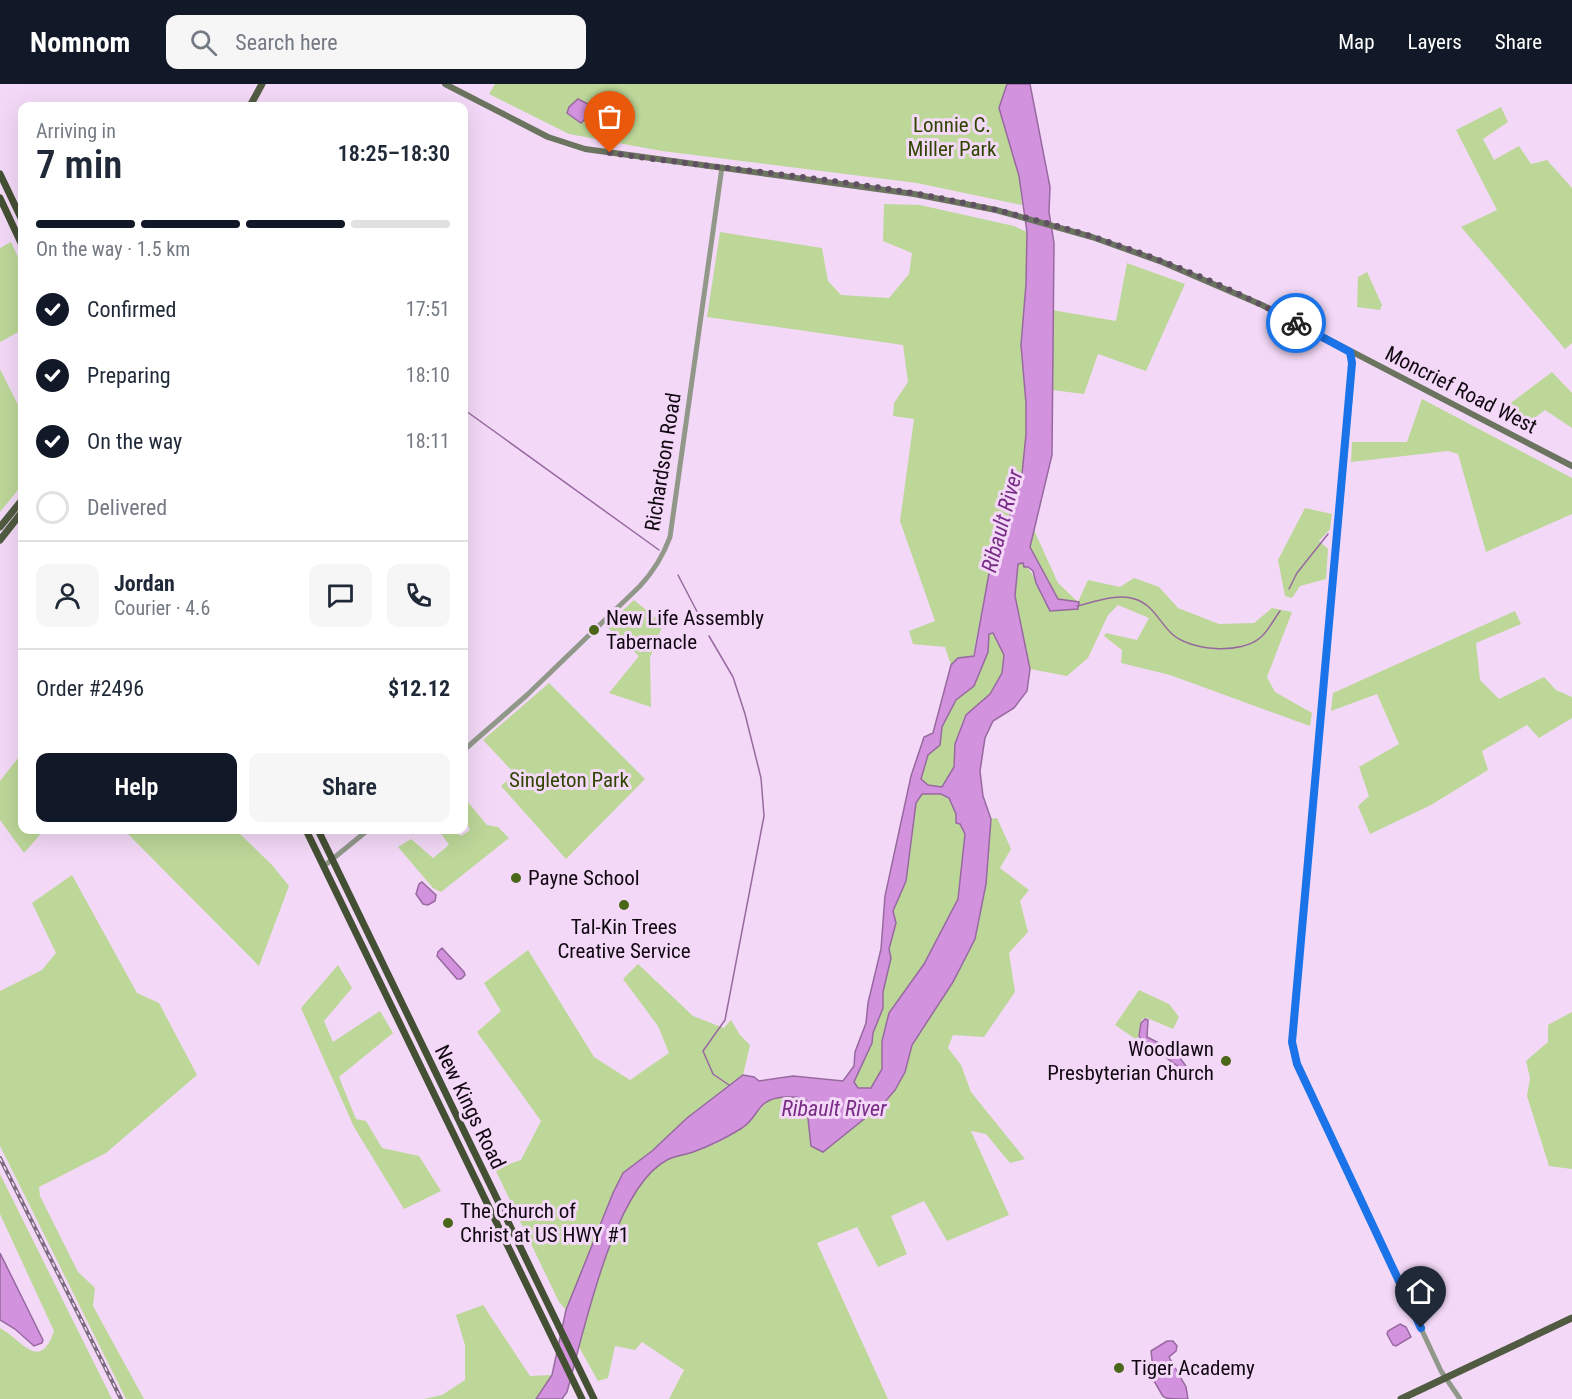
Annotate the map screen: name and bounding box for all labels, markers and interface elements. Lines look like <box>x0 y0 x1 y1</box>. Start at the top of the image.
search box <box>166 15 586 69</box>
text: Nomnom <box>30 26 130 59</box>
icon: search <box>187 26 220 59</box>
text: Search here <box>235 30 338 55</box>
text: Map <box>1338 30 1375 54</box>
text: Layers <box>1408 30 1462 54</box>
text: Share <box>1495 30 1542 54</box>
pin <box>584 91 635 153</box>
icon: bag <box>593 100 626 133</box>
park label: Lonnie C. Miller Park <box>908 113 997 161</box>
text: Arriving in <box>36 119 116 143</box>
text: 18:25–18:30 <box>338 141 450 166</box>
text: 7 min <box>36 142 122 188</box>
text: On the way · 1.5 km <box>36 237 190 261</box>
icon: check <box>36 293 69 326</box>
courier <box>1266 293 1326 353</box>
text: Confirmed <box>87 297 176 322</box>
text: 17:51 <box>406 297 450 321</box>
icon: bike <box>1280 307 1313 340</box>
street label: Moncrief Road West <box>1381 341 1541 439</box>
icon: check <box>36 359 69 392</box>
text: Preparing <box>87 363 171 388</box>
text: 18:10 <box>406 363 450 387</box>
street label: Richardson Road <box>640 391 686 533</box>
icon: check <box>36 425 69 458</box>
text: On the way <box>87 429 182 454</box>
text: 18:11 <box>406 429 450 453</box>
water label: Ribault River <box>976 466 1028 575</box>
text: Delivered <box>87 495 167 520</box>
button: person <box>36 564 99 627</box>
button: chat <box>309 564 372 627</box>
button: phone <box>387 564 450 627</box>
text: Jordan <box>114 571 175 596</box>
text: Courier · 4.6 <box>114 596 210 620</box>
place label: New Life Assembly Tabernacle <box>606 606 764 654</box>
marker: New Life Assembly Tabernacle <box>587 623 601 637</box>
text: Order #2496 <box>36 676 144 701</box>
text: $12.12 <box>388 676 450 701</box>
button: Help <box>36 753 237 822</box>
button: Share <box>249 753 450 822</box>
park label: Singleton Park <box>509 768 629 792</box>
place label: Payne School <box>528 866 640 890</box>
marker: Payne School <box>509 871 523 885</box>
marker: Tal-Kin Trees Creative Service <box>617 898 631 912</box>
place label: Tal-Kin Trees Creative Service <box>557 915 691 963</box>
place label: Woodlawn Presbyterian Church <box>1047 1037 1214 1085</box>
street label: New Kings Road <box>430 1041 510 1173</box>
marker: Woodlawn Presbyterian Church <box>1219 1054 1233 1068</box>
water label: Ribault River <box>781 1096 887 1121</box>
place label: The Church of Christ at US HWY #1 <box>460 1199 629 1247</box>
marker: The Church of Christ at US HWY #1 <box>441 1216 455 1230</box>
pin <box>1395 1266 1446 1328</box>
icon: home <box>1404 1275 1437 1308</box>
place label: Tiger Academy <box>1131 1356 1255 1380</box>
marker: Tiger Academy <box>1112 1361 1126 1375</box>

